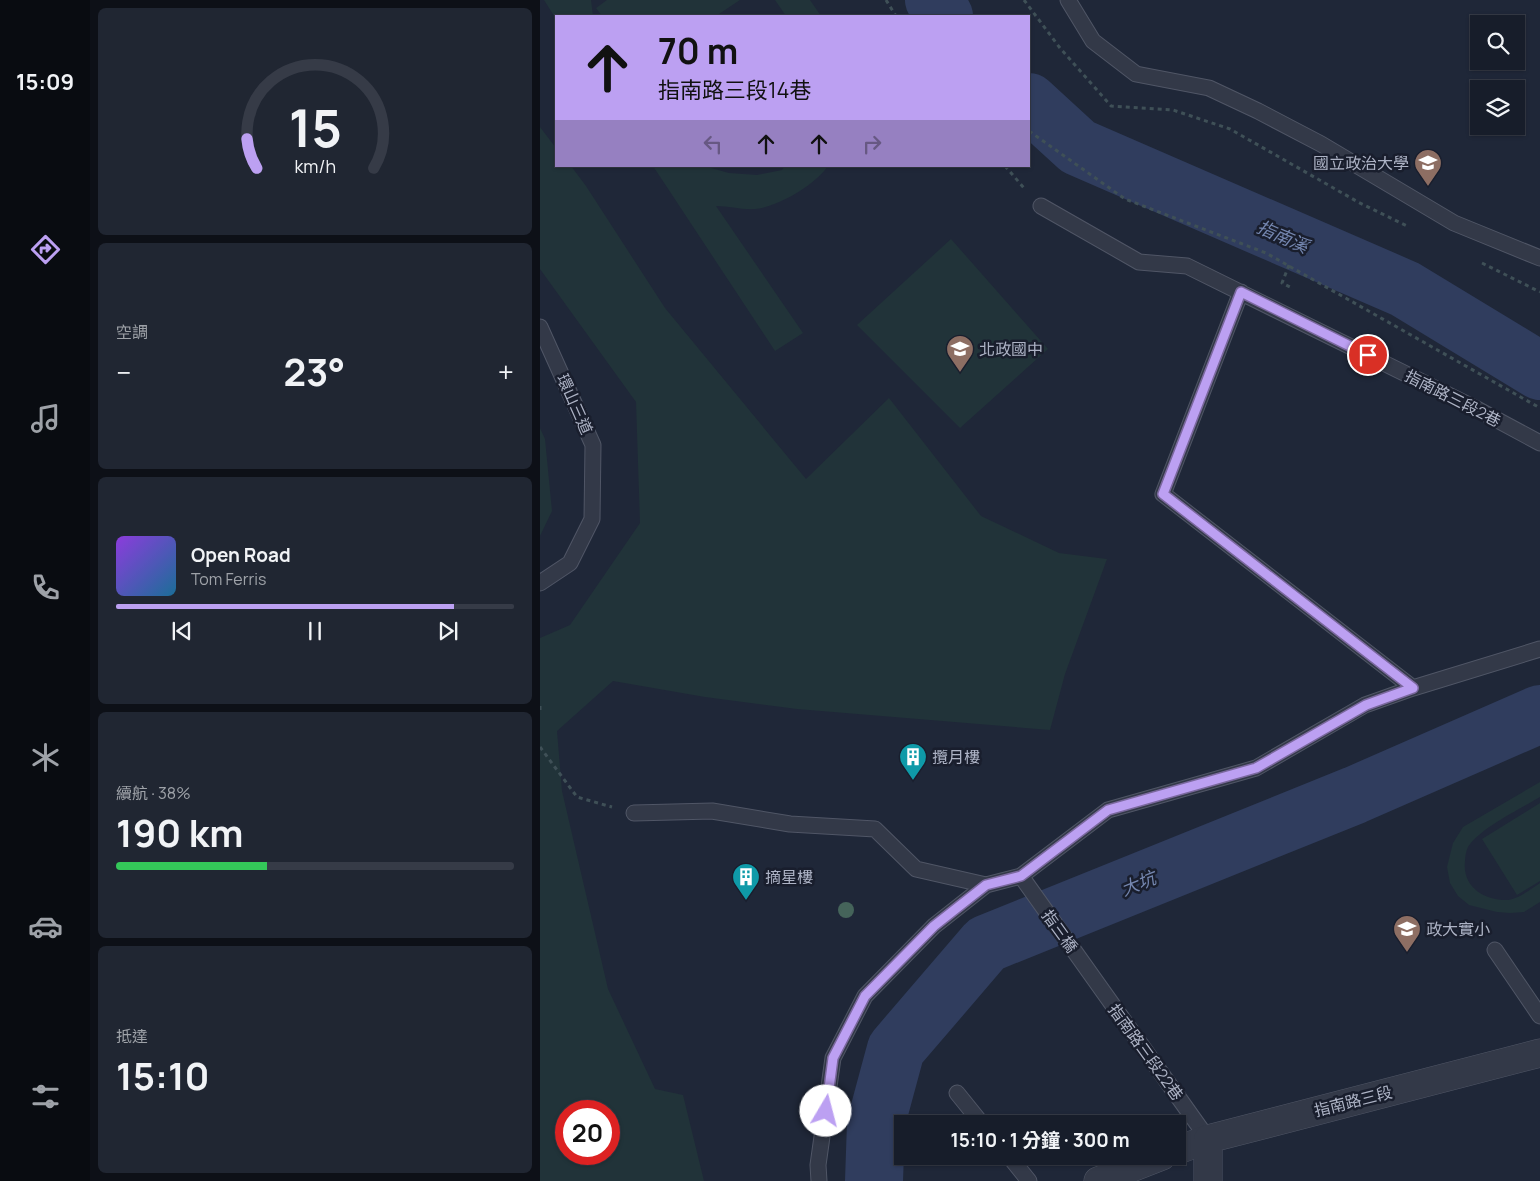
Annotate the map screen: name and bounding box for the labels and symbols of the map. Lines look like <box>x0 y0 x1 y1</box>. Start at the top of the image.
school or university icon: 國立政治大學 <box>1413 148 1443 187</box>
place label: 國立政治大學 <box>1313 152 1409 174</box>
water label: 指南溪 <box>1253 214 1315 259</box>
school or university icon: 北政國中 <box>945 334 975 373</box>
pin <box>1347 334 1389 376</box>
place label: 北政國中 <box>979 338 1043 360</box>
street label: 指南路三段2巷 <box>1401 364 1505 432</box>
street label: 環山三道 <box>552 370 598 438</box>
building icon: 攬月樓 <box>898 742 928 781</box>
place label: 攬月樓 <box>932 746 980 768</box>
building icon: 摘星樓 <box>731 862 761 901</box>
water label: 大坑 <box>1117 864 1162 901</box>
place label: 摘星樓 <box>765 866 813 888</box>
street label: 指三橋 <box>1037 905 1083 957</box>
school or university icon: 政大實小 <box>1392 914 1422 953</box>
place label: 政大實小 <box>1426 918 1490 940</box>
street label: 指南路三段22巷 <box>1104 999 1188 1105</box>
street label: 指南路三段 <box>1312 1081 1394 1121</box>
position arrow <box>799 1084 851 1136</box>
speed limit sign: 20 <box>555 1100 620 1165</box>

